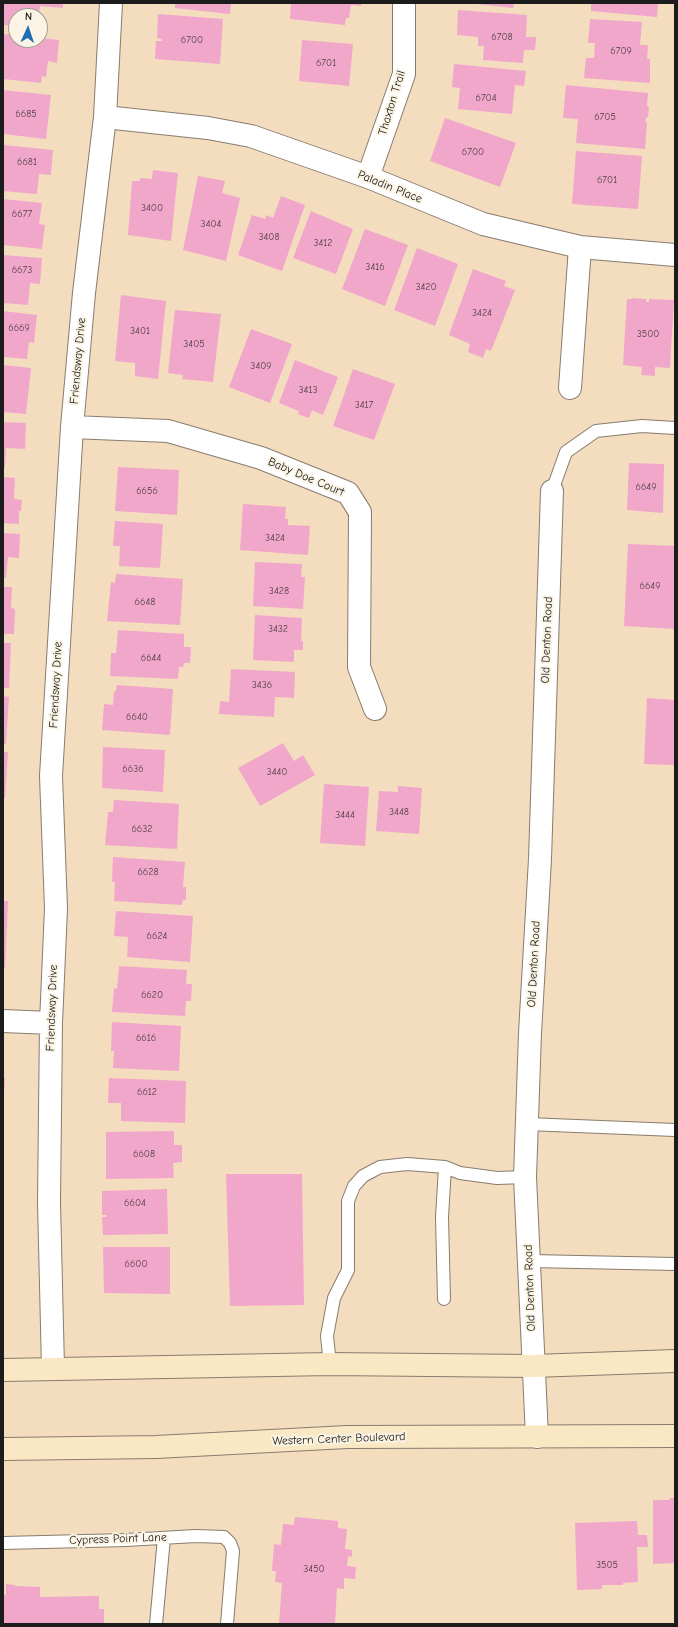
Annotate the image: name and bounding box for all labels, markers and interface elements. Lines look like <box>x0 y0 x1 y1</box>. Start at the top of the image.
north arrow <box>8 8 48 48</box>
text: N <box>25 10 33 23</box>
house number: 6708 <box>491 31 513 43</box>
house number: 6700 <box>181 34 203 46</box>
house number: 6709 <box>610 45 632 57</box>
house number: 6701 <box>316 57 336 69</box>
street label: Thaxton Trail <box>375 69 409 137</box>
house number: 6704 <box>475 92 497 104</box>
house number: 6685 <box>15 108 37 120</box>
house number: 6705 <box>594 111 616 123</box>
house number: 6700 <box>462 146 484 158</box>
house number: 6681 <box>17 156 37 168</box>
street label: Paladin Place <box>356 168 424 206</box>
house number: 6701 <box>597 174 617 186</box>
house number: 3400 <box>141 202 163 214</box>
house number: 6677 <box>12 208 32 220</box>
house number: 3404 <box>201 218 221 230</box>
house number: 3408 <box>258 231 280 243</box>
house number: 3412 <box>313 237 333 249</box>
house number: 3416 <box>365 261 385 273</box>
house number: 6673 <box>12 264 32 276</box>
house number: 3420 <box>415 281 437 293</box>
house number: 3424 <box>472 307 492 319</box>
street label: Friendsway Drive <box>67 317 89 405</box>
house number: 6669 <box>8 322 30 334</box>
house number: 3401 <box>130 325 150 337</box>
house number: 3500 <box>637 328 659 340</box>
house number: 3405 <box>183 338 205 350</box>
house number: 3409 <box>250 360 272 372</box>
house number: 3413 <box>299 384 317 396</box>
house number: 3417 <box>355 399 373 411</box>
street label: Baby Doe Court <box>266 454 346 500</box>
house number: 6649 <box>636 481 656 493</box>
house number: 6656 <box>136 485 158 497</box>
house number: 3424 <box>265 532 285 544</box>
house number: 6649 <box>640 580 660 592</box>
house number: 3428 <box>269 585 289 597</box>
house number: 6648 <box>135 596 155 608</box>
street label: Old Denton Road <box>538 596 556 684</box>
house number: 3432 <box>268 623 288 635</box>
street label: Friendsway Drive <box>47 641 65 729</box>
house number: 6644 <box>141 652 161 664</box>
house number: 3436 <box>252 679 272 691</box>
house number: 6640 <box>126 711 148 723</box>
house number: 6636 <box>122 763 144 775</box>
house number: 3440 <box>267 766 287 778</box>
house number: 3448 <box>389 806 409 818</box>
house number: 3444 <box>335 809 355 821</box>
house number: 6632 <box>131 823 153 835</box>
house number: 6628 <box>137 866 159 878</box>
street label: Old Denton Road <box>525 920 543 1008</box>
house number: 6624 <box>147 930 167 942</box>
street label: Friendsway Drive <box>43 964 61 1052</box>
house number: 6620 <box>141 989 163 1001</box>
house number: 6616 <box>136 1032 156 1044</box>
house number: 6612 <box>137 1086 157 1098</box>
house number: 6608 <box>133 1148 155 1160</box>
house number: 6604 <box>124 1197 146 1209</box>
street label: Old Denton Road <box>521 1244 539 1332</box>
house number: 6600 <box>124 1258 148 1270</box>
street label: Western Center Boulevard <box>272 1429 406 1449</box>
street label: Cypress Point Lane <box>69 1530 167 1548</box>
house number: 3505 <box>596 1559 618 1571</box>
house number: 3450 <box>303 1563 325 1575</box>

